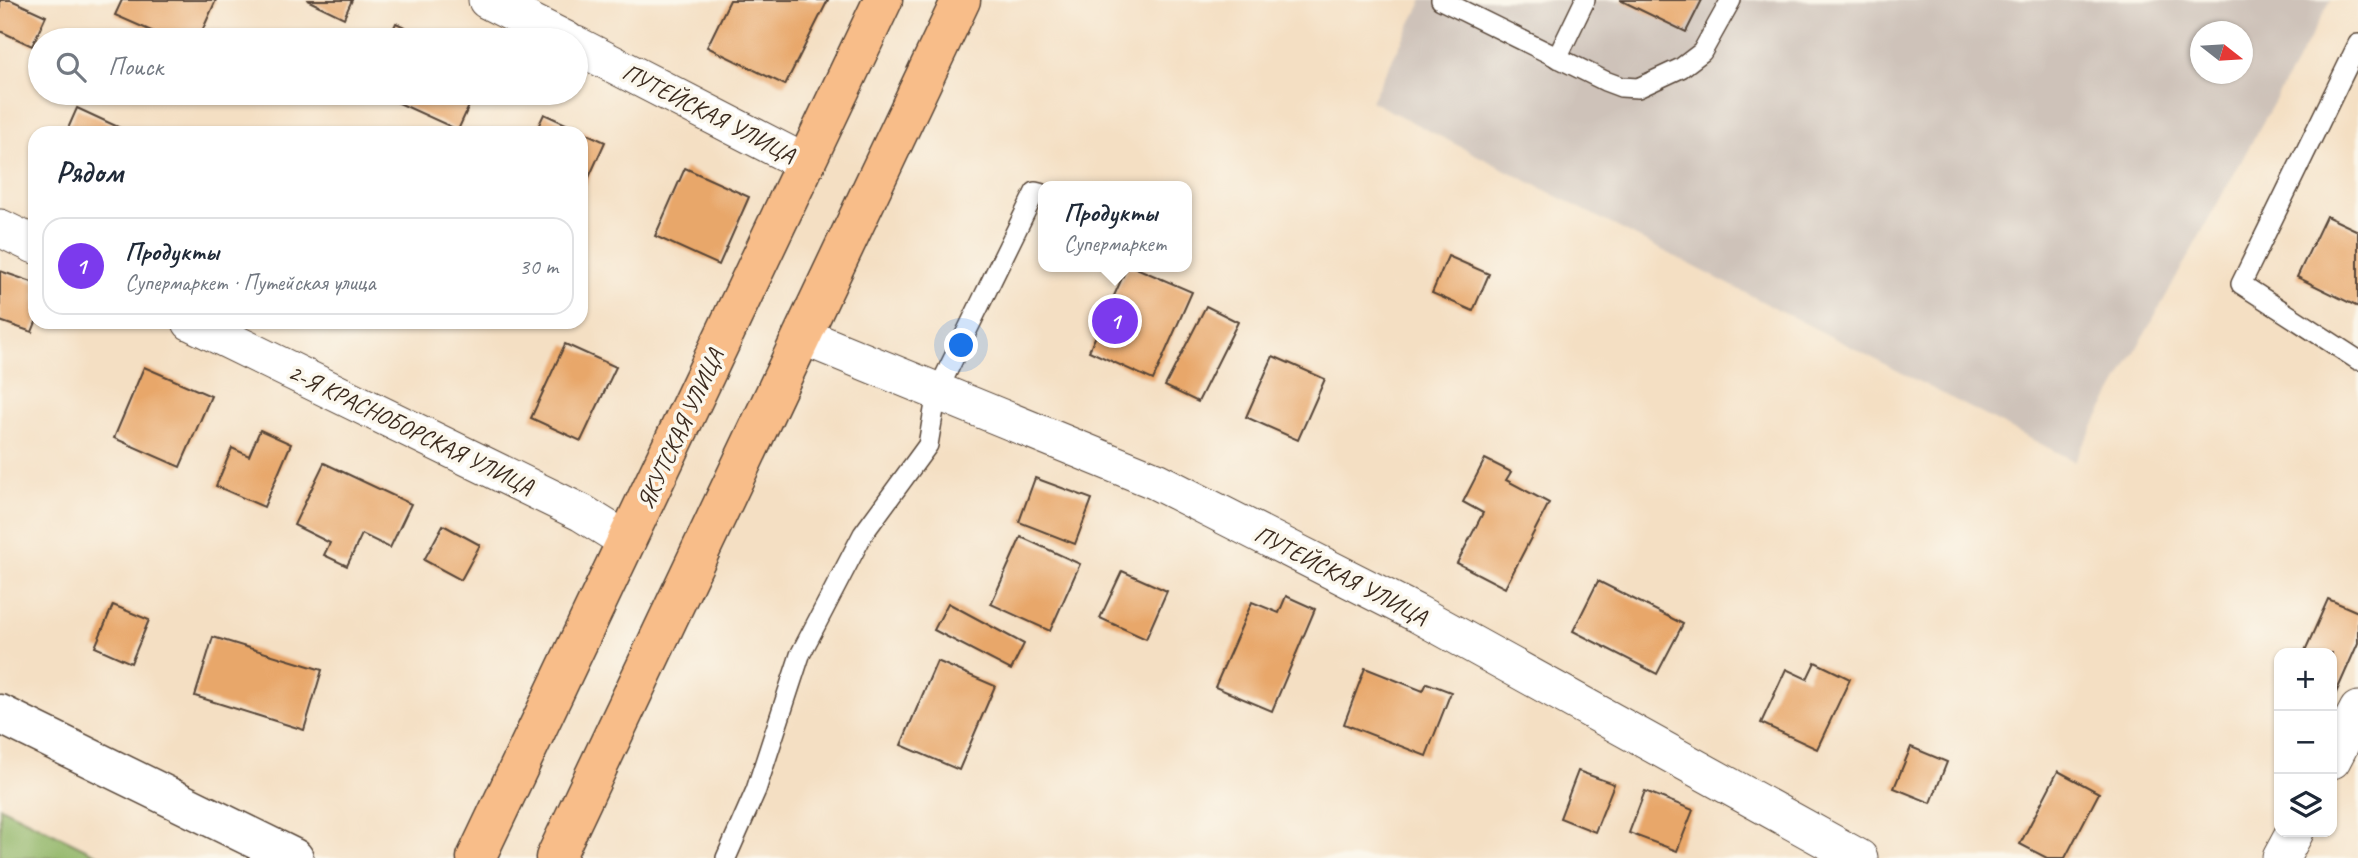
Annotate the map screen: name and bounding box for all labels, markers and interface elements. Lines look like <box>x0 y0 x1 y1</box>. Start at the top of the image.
north arrow <box>2190 21 2253 84</box>
search box <box>28 28 588 105</box>
icon: search <box>52 48 90 86</box>
text: Поиск <box>108 50 163 83</box>
street label: ПУТЕЙСКАЯ УЛИЦА <box>617 56 801 170</box>
text: Рядом <box>56 153 123 191</box>
popup <box>1038 181 1192 272</box>
text: Продукты <box>1064 196 1157 229</box>
text: Супермаркет <box>1064 229 1166 258</box>
text: Продукты <box>125 235 219 268</box>
text: 1 <box>76 252 86 281</box>
text: 30 m <box>519 252 558 281</box>
text: Супермаркет · Путейская улица <box>125 268 376 297</box>
pin: 1 <box>1092 295 1138 347</box>
your location <box>944 328 978 362</box>
street label: ЯКУТСКАЯ УЛИЦА <box>630 343 731 514</box>
street label: 2-Я КРАСНОБОРСКАЯ УЛИЦА <box>284 357 539 502</box>
street label: ПУТЕЙСКАЯ УЛИЦА <box>1249 518 1433 632</box>
map controls <box>2274 648 2337 837</box>
button: + <box>2274 648 2337 711</box>
button: − <box>2274 711 2337 774</box>
button: layers <box>2274 774 2337 837</box>

